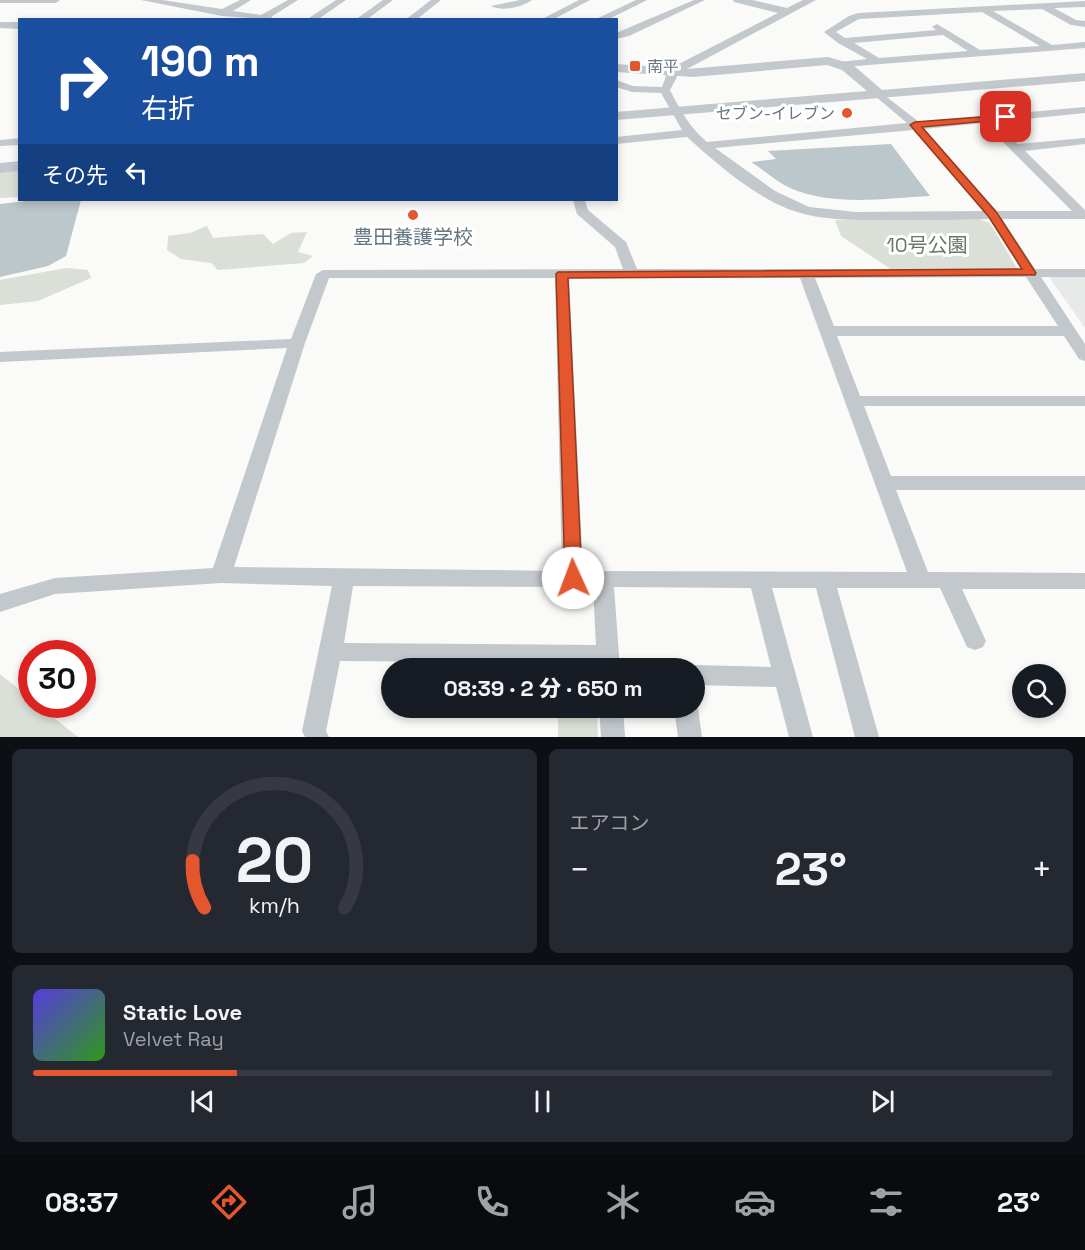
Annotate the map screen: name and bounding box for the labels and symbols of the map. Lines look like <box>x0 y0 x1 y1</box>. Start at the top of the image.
place label: 南平 <box>647 56 679 77</box>
marker: 南平 <box>628 59 642 73</box>
pin <box>980 91 1031 142</box>
place label: セブン-イレブン <box>716 103 835 124</box>
marker: セブン-イレブン <box>840 106 854 120</box>
marker: 豊田養護学校 <box>406 208 420 222</box>
place label: 豊田養護学校 <box>353 224 473 250</box>
park label: 10号公園 <box>886 232 968 258</box>
position arrow <box>541 546 605 610</box>
speed limit sign: 30 <box>18 640 96 718</box>

